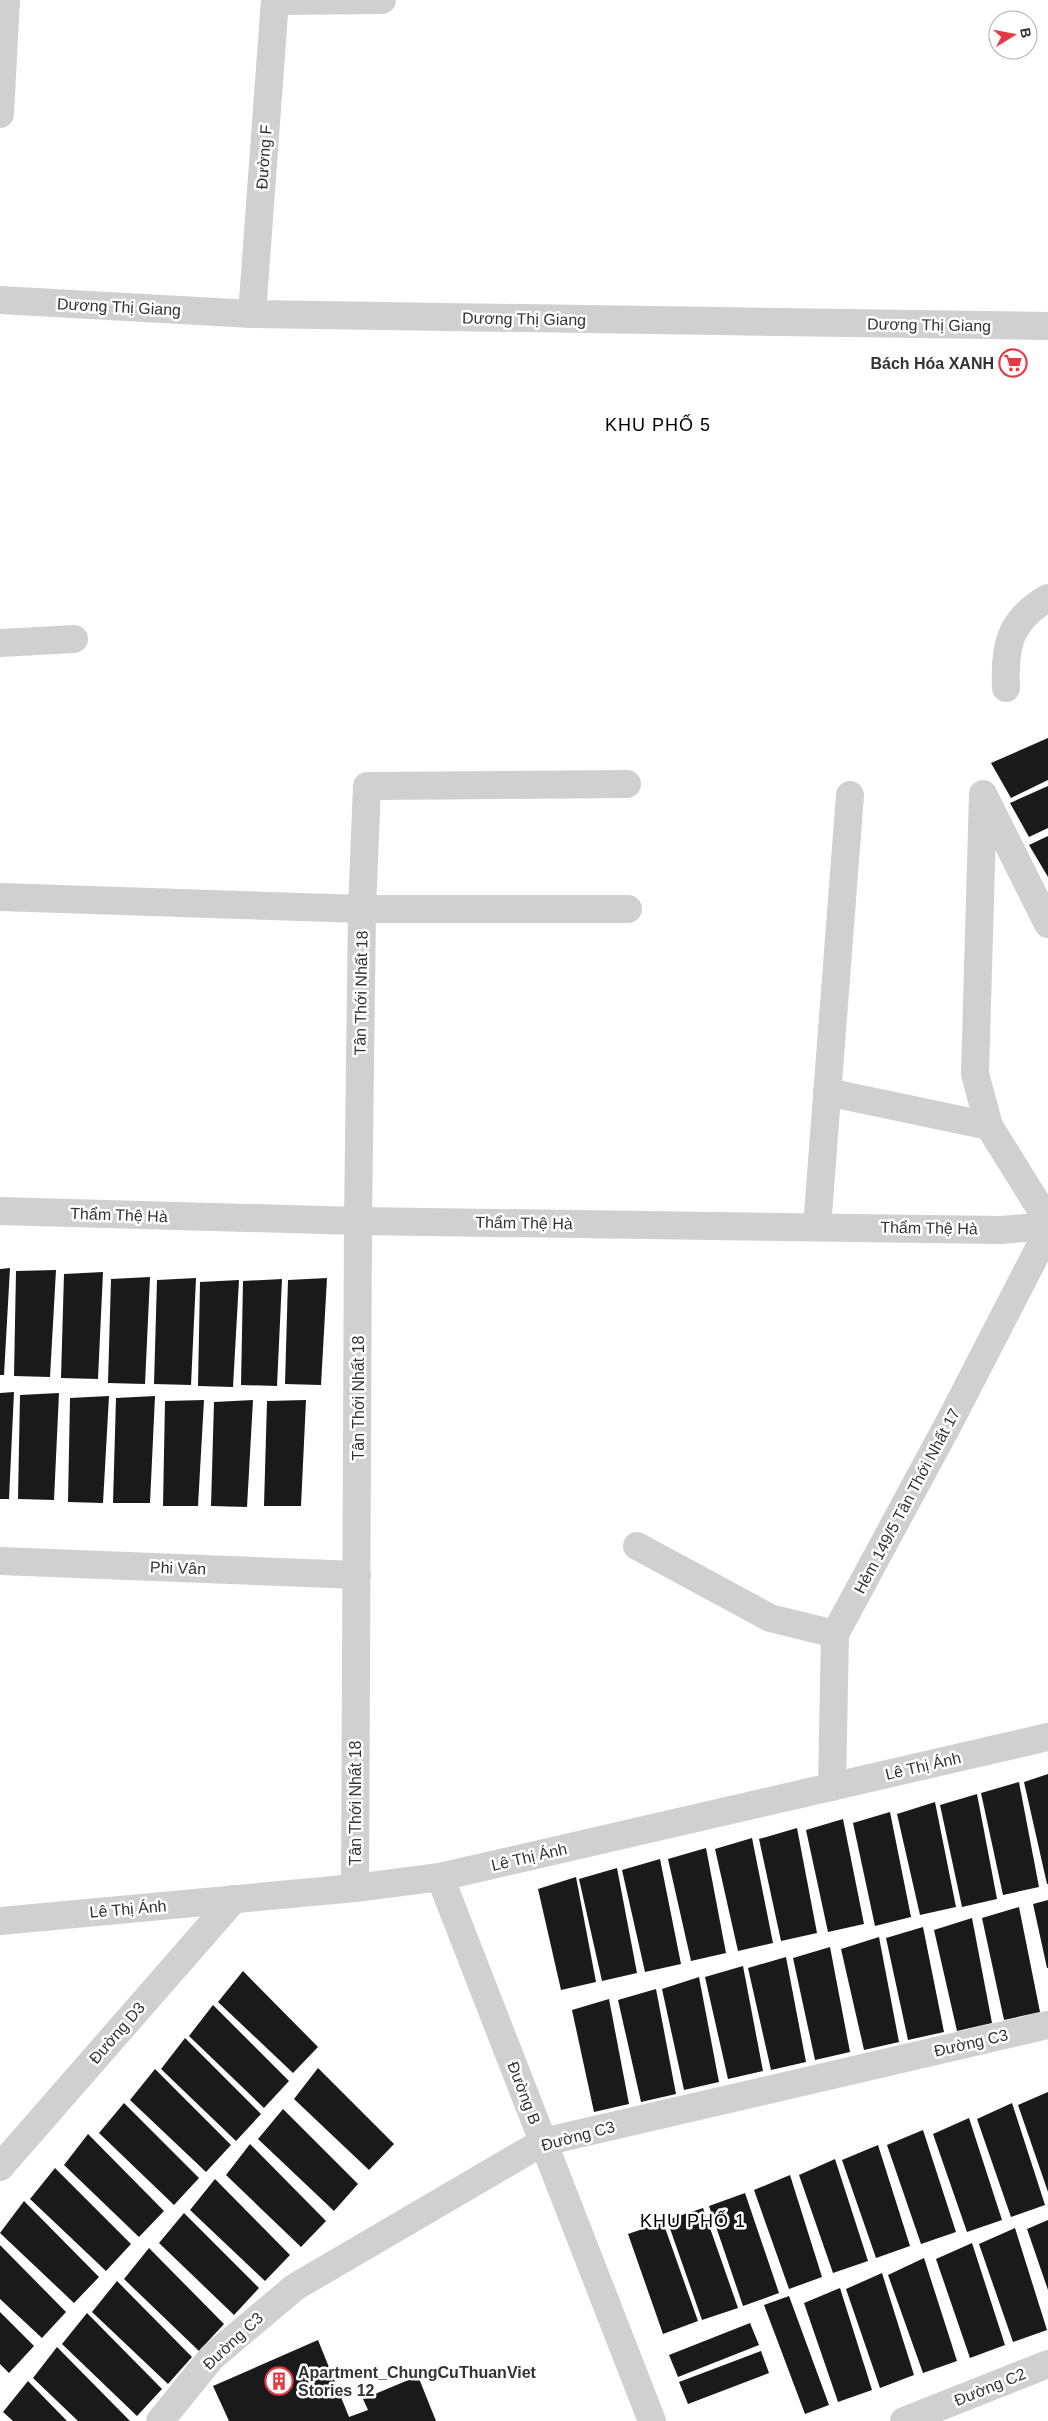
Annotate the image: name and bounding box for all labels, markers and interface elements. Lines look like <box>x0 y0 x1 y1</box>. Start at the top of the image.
north arrow <box>988 10 1038 60</box>
text: B <box>1017 26 1035 39</box>
street label: Đường F <box>253 124 275 190</box>
street label: Dương Thị Giang <box>57 295 181 319</box>
street label: Dương Thị Giang <box>462 309 586 329</box>
street label: Dương Thị Giang <box>867 315 991 335</box>
supermarket icon: Bách Hóa XANH <box>998 348 1028 378</box>
place label: Bách Hóa XANH <box>870 355 994 372</box>
district label: KHU PHỐ 5 <box>605 414 711 435</box>
street label: Tân Thới Nhất 18 <box>351 930 371 1056</box>
street label: Thẩm Thệ Hà <box>70 1205 168 1225</box>
street label: Thẩm Thệ Hà <box>475 1214 573 1232</box>
street label: Thẩm Thệ Hà <box>880 1219 978 1237</box>
street label: Tân Thới Nhất 18 <box>350 1335 367 1460</box>
street label: Hẻm 149/5 Tân Thới Nhất 17 <box>851 1405 963 1597</box>
street label: Phi Vân <box>150 1559 206 1577</box>
street label: Tân Thới Nhất 18 <box>347 1740 364 1865</box>
street label: Lê Thị Ánh <box>883 1748 962 1783</box>
street label: Lê Thị Ánh <box>489 1839 568 1874</box>
street label: Lê Thị Ánh <box>89 1896 167 1921</box>
street label: Đường D3 <box>86 1999 148 2067</box>
street label: Đường C3 <box>932 2026 1010 2060</box>
street label: Đường B <box>504 2059 544 2127</box>
street label: Đường C3 <box>539 2118 617 2154</box>
district label: KHU PHỐ 1 <box>640 2210 746 2231</box>
street label: Đường C3 <box>200 2309 266 2373</box>
place label: Apartment_ChungCuThuanViet Stories 12 <box>298 2364 537 2399</box>
street label: Đường C2 <box>952 2365 1028 2409</box>
building icon: Apartment_ChungCuThuanViet Stories 12 <box>264 2366 294 2396</box>

